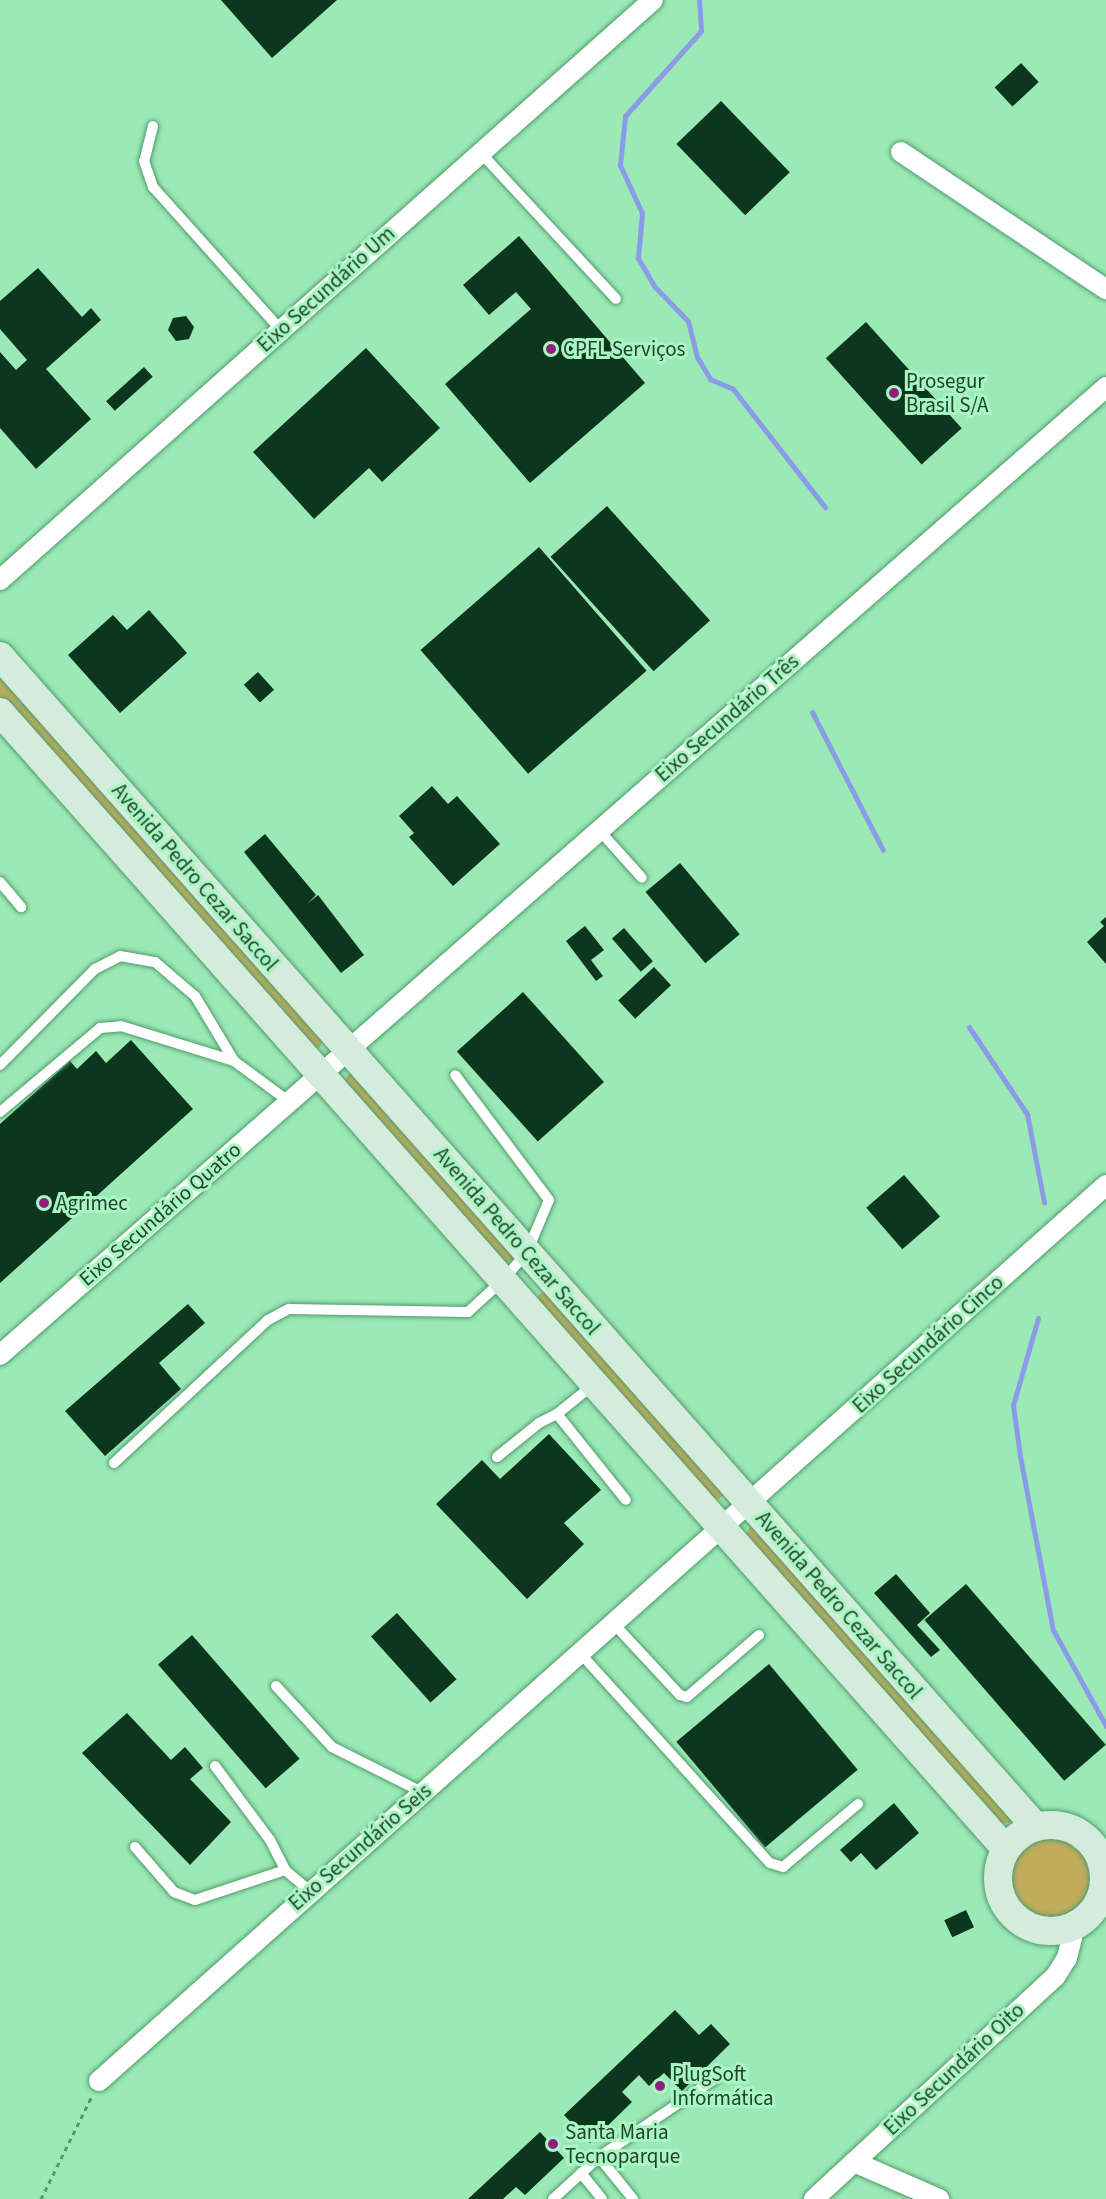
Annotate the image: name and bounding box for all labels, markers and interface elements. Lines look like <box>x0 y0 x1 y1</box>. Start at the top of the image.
street label: Eixo Secundário Um <box>252 221 400 357</box>
place label: CPFL Serviços <box>563 336 685 362</box>
marker: CPFL Serviços <box>544 342 558 356</box>
place label: Prosegur Brasil S/A <box>906 368 988 418</box>
marker: Prosegur Brasil S/A <box>887 386 901 400</box>
street label: Eixo Secundário Três <box>650 649 804 787</box>
street label: Avenida Pedro Cezar Saccol <box>107 778 283 976</box>
street label: Eixo Secundário Quatro <box>74 1137 246 1291</box>
street label: Avenida Pedro Cezar Saccol <box>429 1142 605 1340</box>
place label: Agrimec <box>56 1190 128 1216</box>
marker: Agrimec <box>37 1196 51 1210</box>
street label: Eixo Secundário Cinco <box>847 1270 1009 1418</box>
street label: Avenida Pedro Cezar Saccol <box>751 1506 927 1704</box>
street label: Eixo Secundário Seis <box>284 1778 436 1916</box>
street label: Eixo Secundário Oito <box>879 1998 1029 2140</box>
place label: PlugSoft Informática <box>672 2061 774 2111</box>
marker: PlugSoft Informática <box>653 2079 667 2093</box>
place label: Santa Maria Tecnoparque <box>565 2119 680 2169</box>
marker: Santa Maria Tecnoparque <box>546 2137 560 2151</box>

